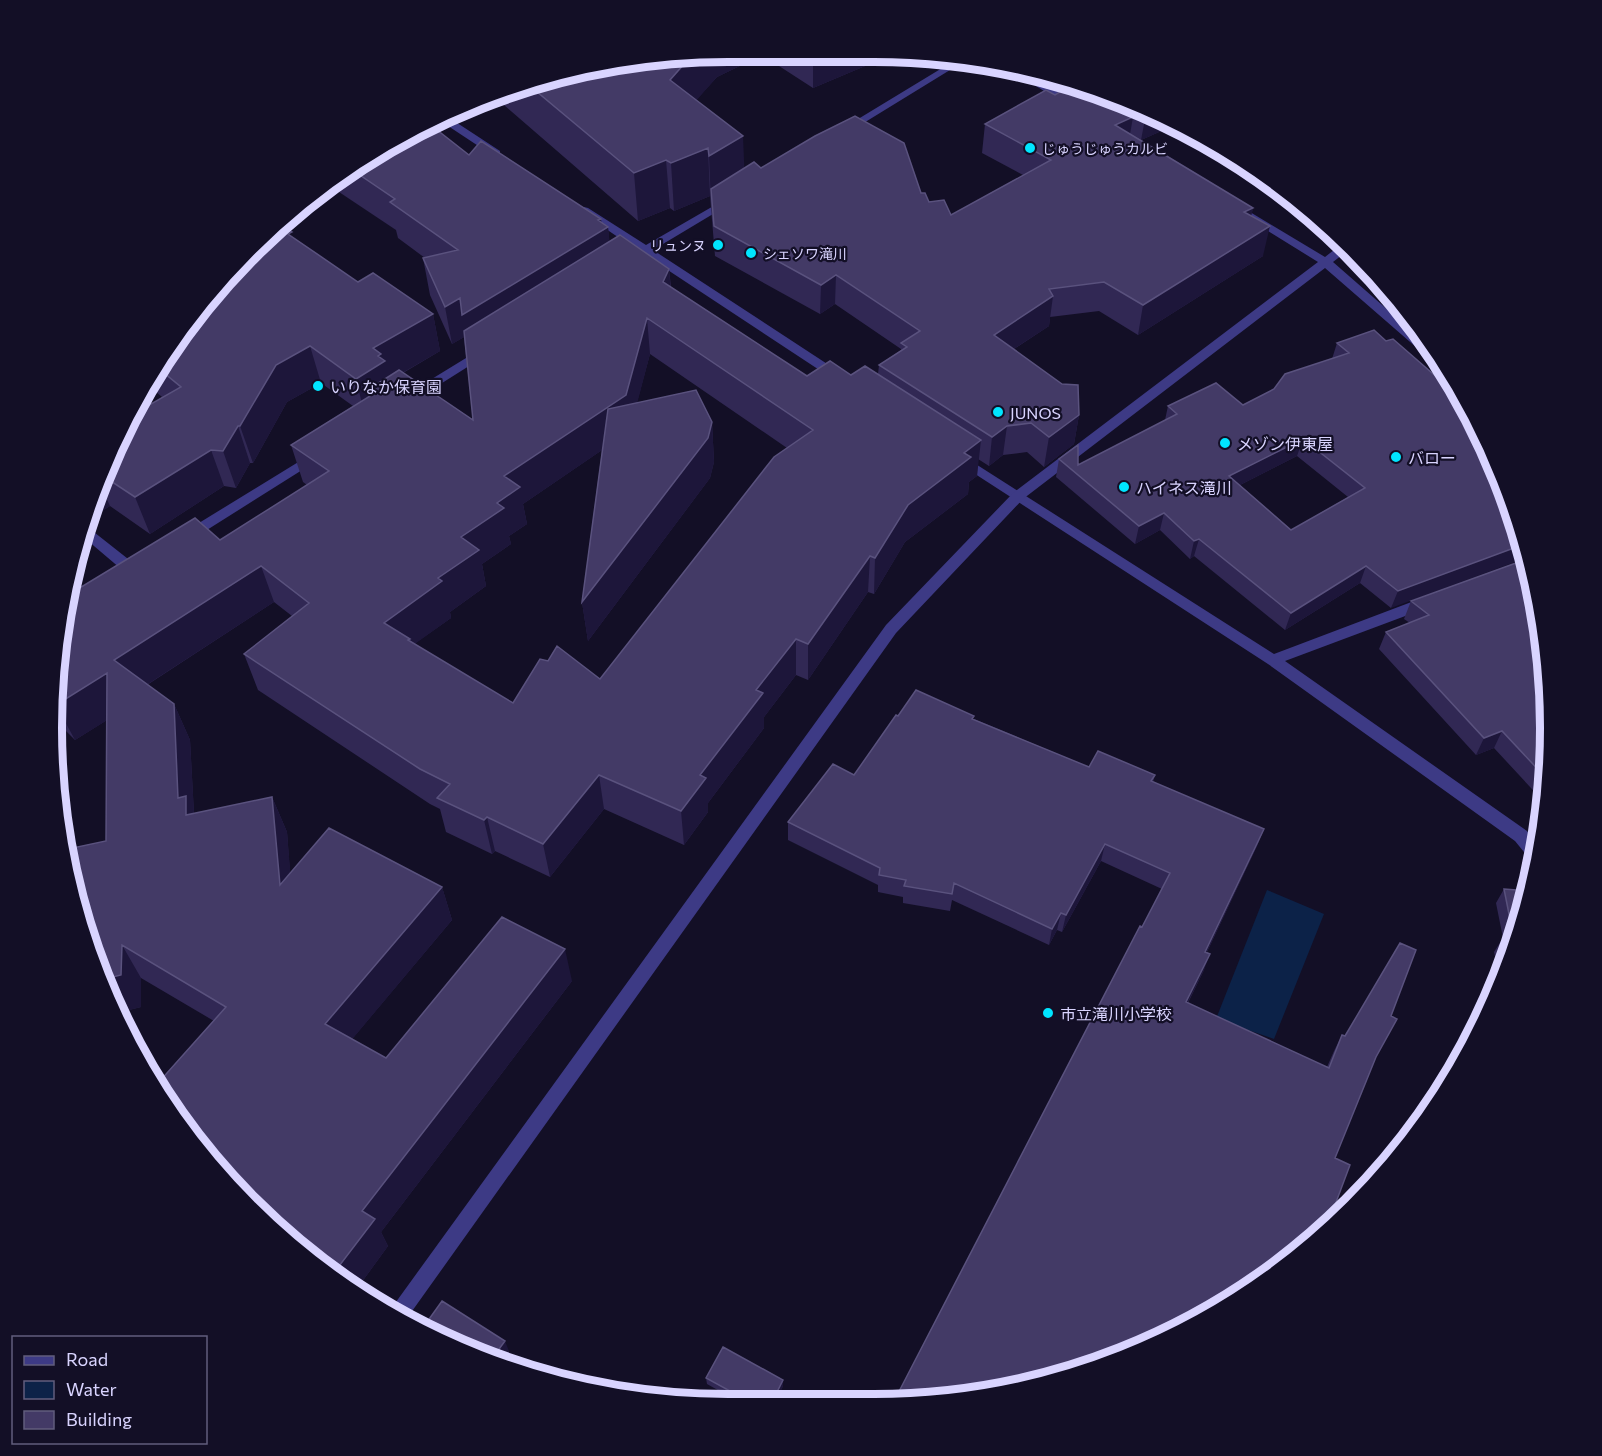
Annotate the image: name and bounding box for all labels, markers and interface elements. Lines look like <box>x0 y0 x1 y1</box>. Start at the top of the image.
place label: じゅうじゅうカルビ <box>1042 140 1168 157</box>
marker: じゅうじゅうカルビ <box>1023 141 1037 155</box>
place label: リュンヌ <box>650 237 706 254</box>
marker: リュンヌ <box>711 238 725 252</box>
place label: シェソワ滝川 <box>763 245 847 262</box>
marker: シェソワ滝川 <box>744 246 758 260</box>
place label: いりなか保育園 <box>330 377 442 396</box>
marker: いりなか保育園 <box>311 379 325 393</box>
place label: JUNOS <box>1010 403 1061 422</box>
marker: JUNOS <box>991 405 1005 419</box>
place label: メゾン伊東屋 <box>1237 434 1333 453</box>
marker: メゾン伊東屋 <box>1218 436 1232 450</box>
place label: バロー <box>1408 448 1456 467</box>
marker: バロー <box>1389 450 1403 464</box>
place label: ハイネス滝川 <box>1136 478 1232 497</box>
marker: ハイネス滝川 <box>1117 480 1131 494</box>
place label: 市立滝川小学校 <box>1060 1004 1172 1023</box>
marker: 市立滝川小学校 <box>1041 1006 1055 1020</box>
legend <box>12 1336 207 1444</box>
text: Road <box>66 1348 108 1370</box>
text: Water <box>66 1378 117 1400</box>
text: Building <box>66 1408 132 1430</box>

